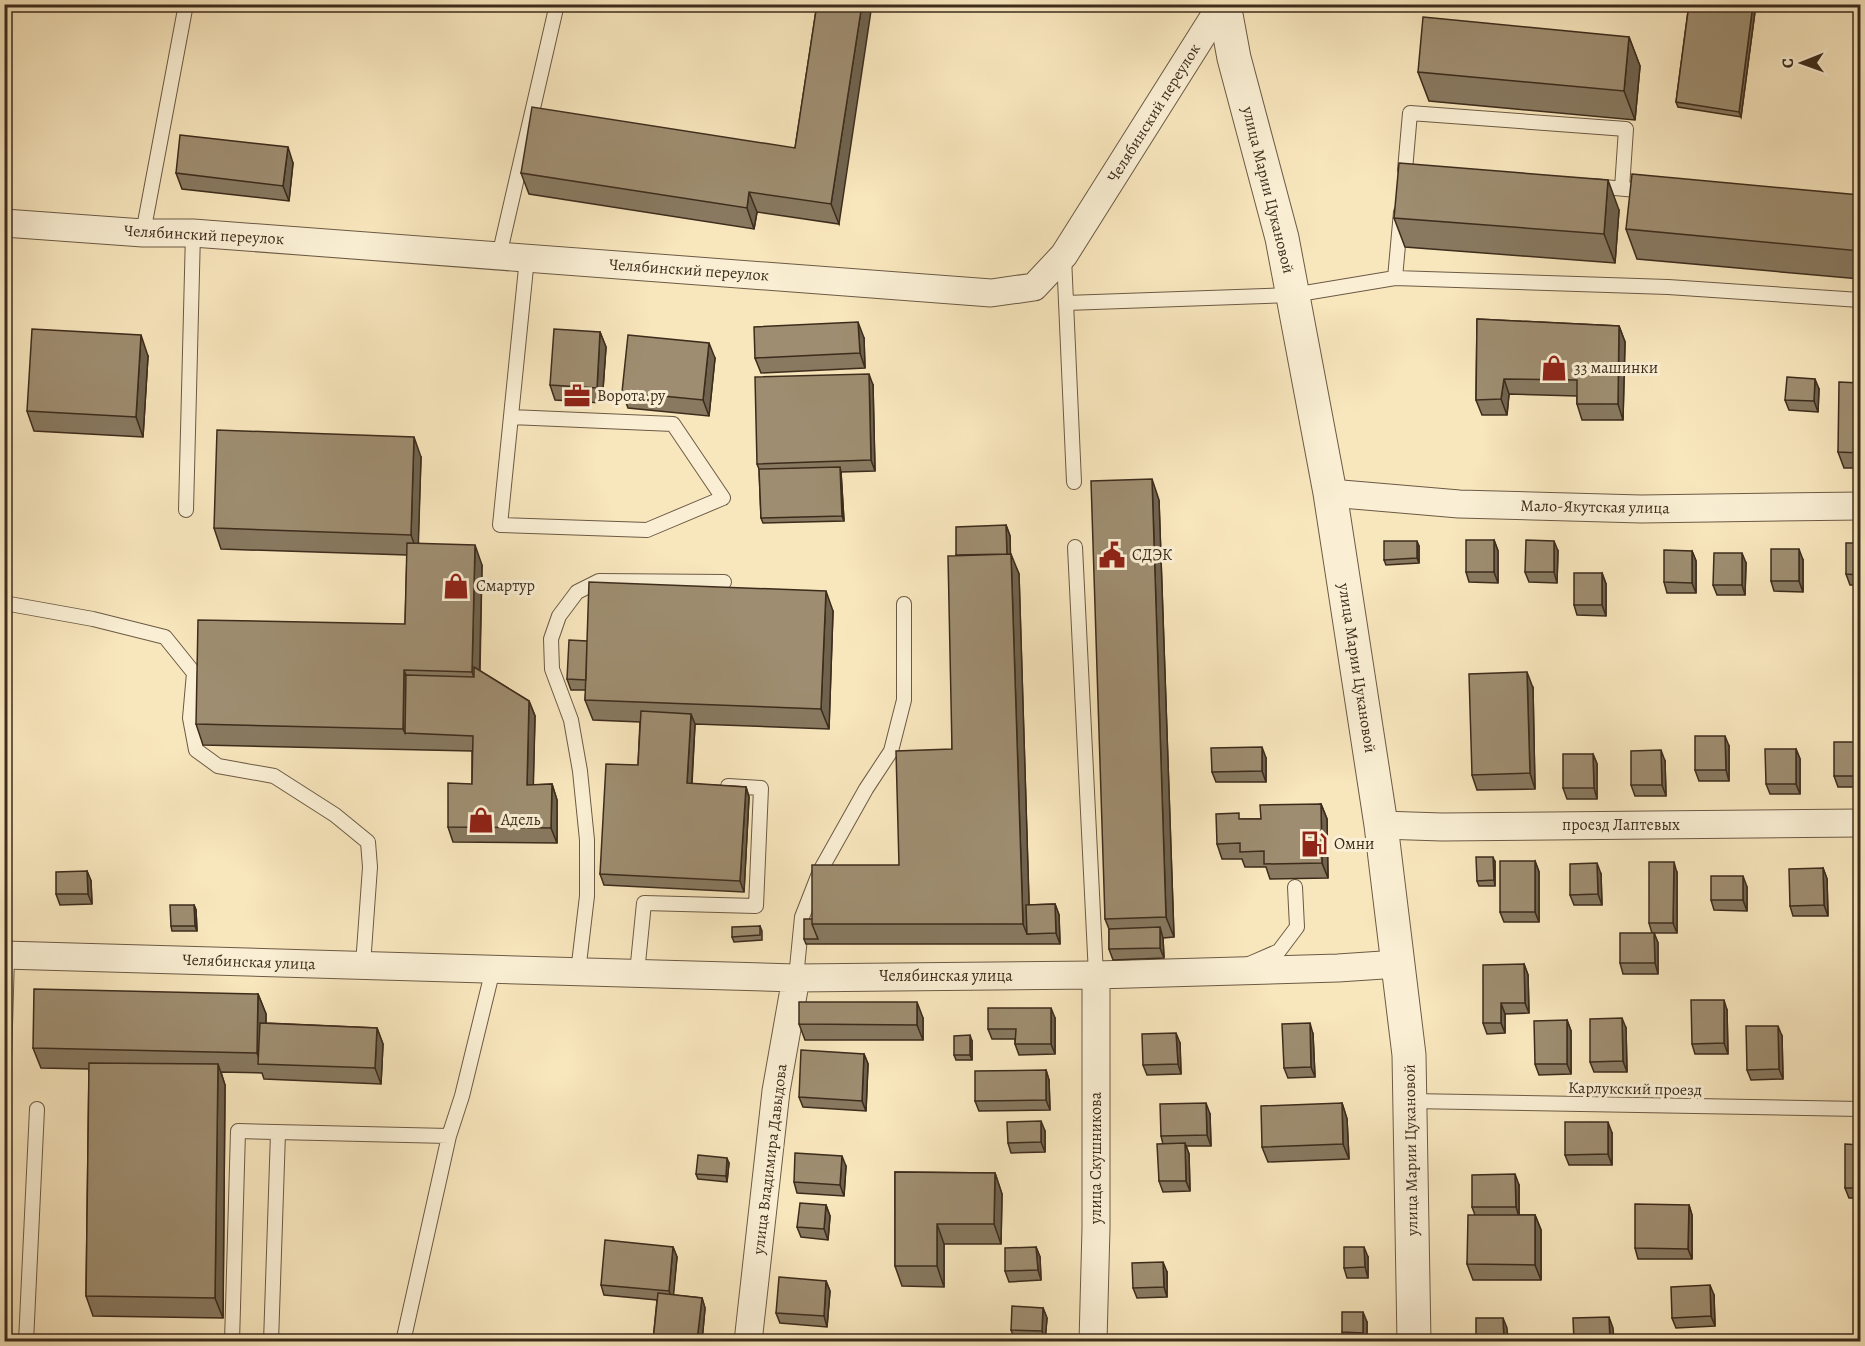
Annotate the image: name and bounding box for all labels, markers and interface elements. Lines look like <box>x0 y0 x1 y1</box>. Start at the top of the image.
north arrow <box>1772 33 1832 93</box>
street label: Челябинский переулок <box>1102 39 1206 187</box>
text: С <box>1777 58 1799 68</box>
street label: улица Марии Цукановой <box>1236 103 1299 276</box>
street label: Челябинский переулок <box>123 220 285 250</box>
street label: Челябинский переулок <box>608 253 770 287</box>
shop icon: 33 машинки <box>1539 353 1569 383</box>
place label: 33 машинки <box>1574 357 1658 379</box>
office icon: Ворота.ру <box>562 381 592 411</box>
place label: Ворота.ру <box>597 385 666 407</box>
street label: Мало-Якутская улица <box>1520 495 1670 519</box>
public building icon: СДЭК <box>1097 540 1127 570</box>
place label: СДЭК <box>1132 544 1173 566</box>
shop icon: Смартур <box>441 571 471 601</box>
place label: Смартур <box>476 575 535 597</box>
street label: улица Марии Цукановой <box>1333 581 1381 754</box>
shop icon: Адель <box>466 805 496 835</box>
place label: Адель <box>500 809 540 831</box>
street label: проезд Лаптевых <box>1562 814 1680 836</box>
fuel station icon: Омни <box>1299 829 1329 859</box>
place label: Омни <box>1334 833 1374 855</box>
street label: Челябинская улица <box>182 949 317 975</box>
street label: Челябинская улица <box>879 965 1013 987</box>
street label: улица Владимира Давыдова <box>747 1062 793 1257</box>
street label: улица Марии Цукановой <box>1399 1064 1424 1237</box>
street label: Карлукский проезд <box>1568 1077 1702 1101</box>
street label: улица Скушникова <box>1085 1091 1107 1225</box>

